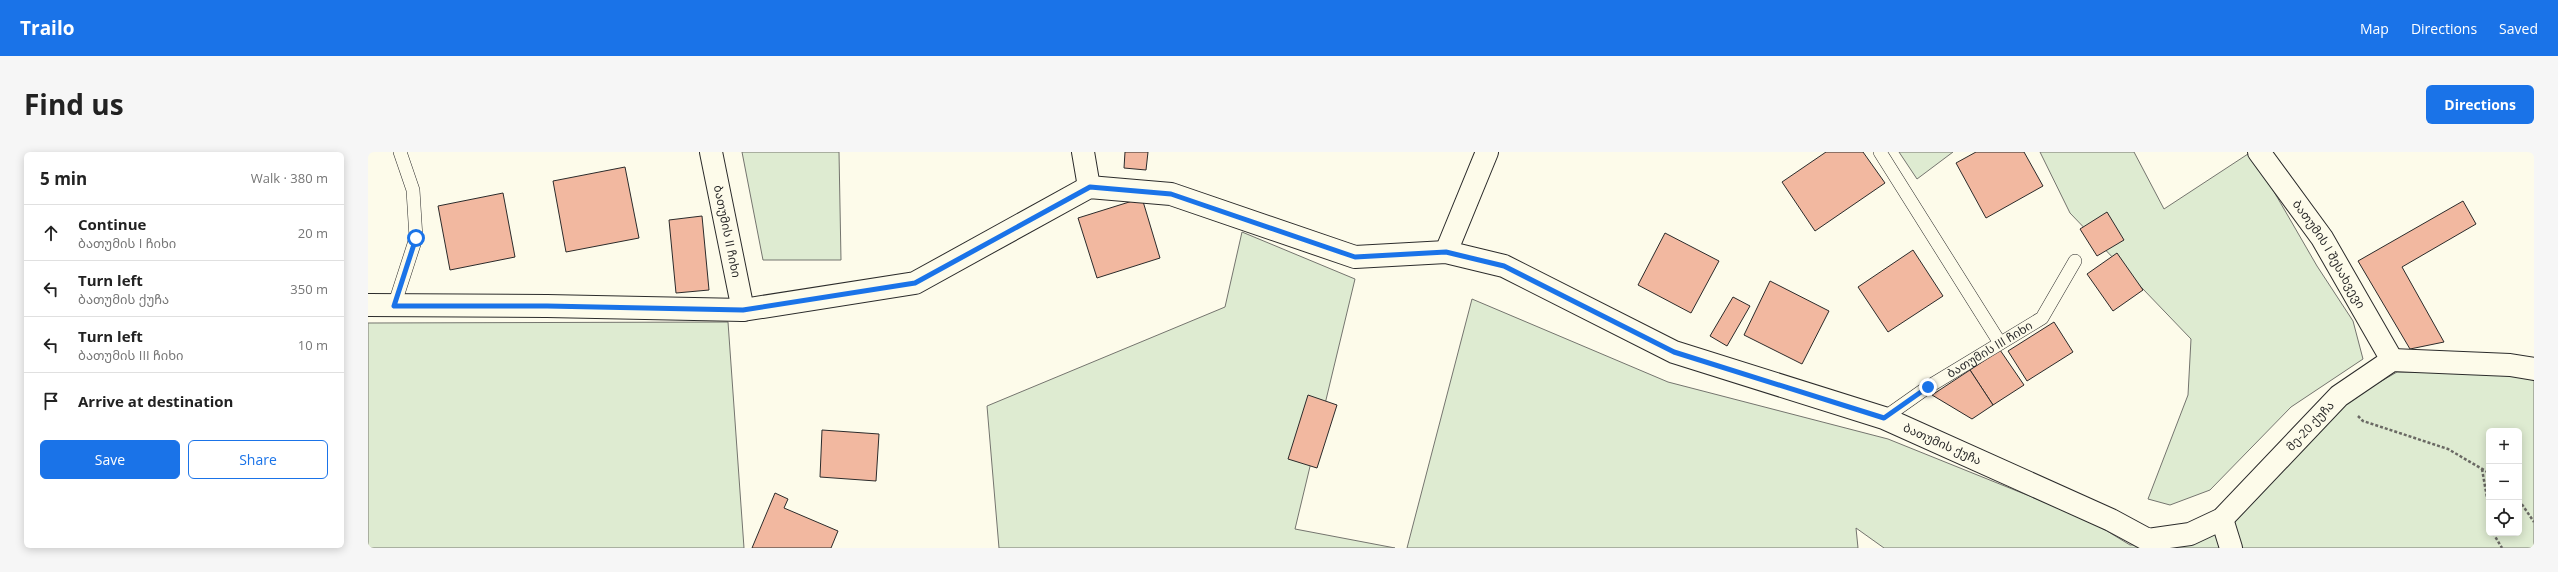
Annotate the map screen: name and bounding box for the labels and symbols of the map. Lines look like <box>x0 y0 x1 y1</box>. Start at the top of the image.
street label: ბათუმის II ჩიხი <box>710 183 745 279</box>
street label: ბათუმის I შესახვევი <box>2289 196 2370 312</box>
route start <box>407 229 425 247</box>
street label: ბათუმის III ჩიხი <box>1943 317 2036 382</box>
route end <box>1919 378 1937 396</box>
street label: მე-20 ქუჩა <box>2282 397 2338 454</box>
street label: ბათუმის ქუჩა <box>1901 419 1984 469</box>

